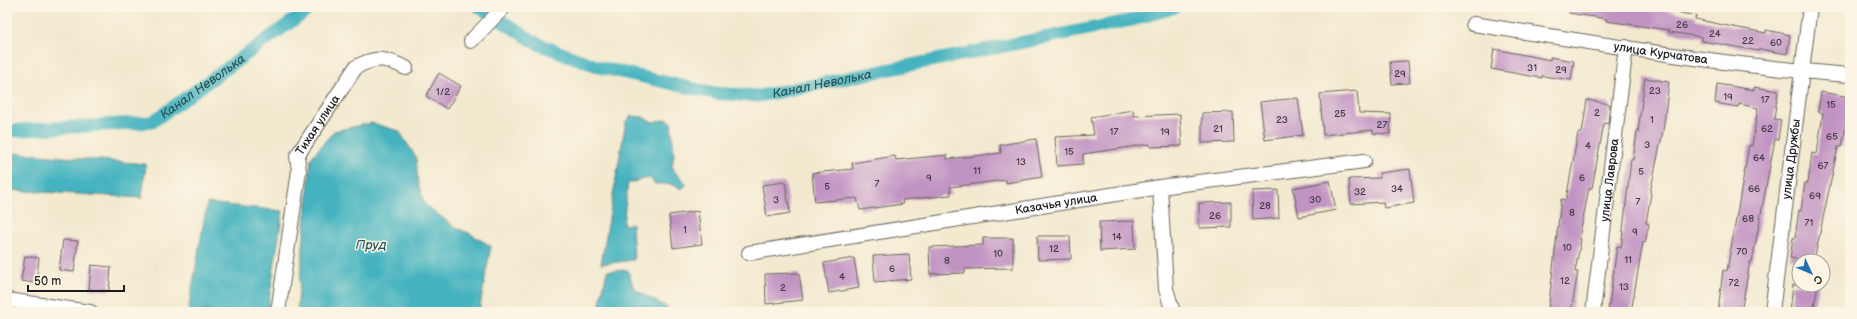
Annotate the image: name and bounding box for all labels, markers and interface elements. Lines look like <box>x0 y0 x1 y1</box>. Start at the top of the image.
house number: 26 <box>1676 19 1688 31</box>
house number: 24 <box>1709 28 1721 40</box>
house number: 22 <box>1742 35 1754 47</box>
house number: 60 <box>1770 37 1782 49</box>
street label: улица Курчатова <box>1613 39 1709 68</box>
water label: Канал Неволька <box>157 51 249 123</box>
house number: 31 <box>1527 62 1537 74</box>
house number: 29 <box>1555 64 1567 76</box>
water label: Канал Неволька <box>771 66 873 102</box>
house number: 29 <box>1394 68 1406 80</box>
house number: 23 <box>1649 85 1661 97</box>
house number: 1/2 <box>436 86 450 98</box>
house number: 19 <box>1723 91 1733 103</box>
street label: Тихая улица <box>293 92 343 158</box>
house number: 17 <box>1761 94 1769 106</box>
house number: 15 <box>1826 99 1836 111</box>
house number: 2 <box>1594 107 1600 119</box>
house number: 25 <box>1334 108 1346 120</box>
house number: 23 <box>1276 114 1288 126</box>
house number: 1 <box>1650 114 1654 126</box>
street label: улица Дружбы <box>1779 118 1804 200</box>
house number: 27 <box>1377 119 1387 131</box>
house number: 21 <box>1213 123 1223 135</box>
house number: 62 <box>1761 123 1773 135</box>
house number: 17 <box>1110 126 1118 138</box>
house number: 19 <box>1160 126 1170 138</box>
house number: 65 <box>1826 131 1838 143</box>
street label: улица Лаврова <box>1597 138 1623 223</box>
house number: 3 <box>1644 139 1650 151</box>
house number: 4 <box>1585 140 1591 152</box>
house number: 15 <box>1064 146 1074 158</box>
house number: 64 <box>1753 152 1765 164</box>
house number: 13 <box>1016 156 1026 168</box>
house number: 67 <box>1817 160 1829 172</box>
house number: 11 <box>973 165 981 177</box>
house number: 5 <box>1638 166 1644 178</box>
house number: 9 <box>926 172 932 184</box>
house number: 6 <box>1579 172 1585 184</box>
house number: 7 <box>875 178 880 190</box>
house number: 5 <box>824 181 830 193</box>
house number: 34 <box>1391 183 1403 195</box>
house number: 66 <box>1748 183 1760 195</box>
house number: 32 <box>1354 186 1366 198</box>
street label: Казачья улица <box>1014 190 1098 218</box>
house number: 69 <box>1809 190 1821 202</box>
house number: 3 <box>773 194 779 206</box>
house number: 30 <box>1309 194 1321 206</box>
house number: 7 <box>1636 196 1641 208</box>
house number: 28 <box>1259 200 1271 212</box>
house number: 8 <box>1569 207 1575 219</box>
house number: 26 <box>1209 210 1221 222</box>
house number: 68 <box>1742 213 1754 225</box>
house number: 71 <box>1805 217 1814 229</box>
house number: 1 <box>683 224 687 236</box>
house number: 9 <box>1632 226 1638 238</box>
house number: 14 <box>1112 231 1122 243</box>
water label: Пруд <box>356 237 387 253</box>
house number: 10 <box>1562 242 1572 254</box>
house number: 12 <box>1049 243 1059 255</box>
house number: 70 <box>1737 246 1748 258</box>
house number: 10 <box>993 248 1003 260</box>
north arrow <box>1791 253 1831 293</box>
house number: 11 <box>1624 254 1632 266</box>
house number: 8 <box>944 255 950 267</box>
house number: 6 <box>889 263 895 275</box>
scale bar <box>28 267 124 293</box>
house number: 4 <box>839 271 845 283</box>
text: С <box>1810 272 1825 287</box>
text: 50 m <box>34 274 61 289</box>
house number: 12 <box>1560 275 1570 287</box>
house number: 72 <box>1729 277 1740 289</box>
house number: 13 <box>1619 281 1629 293</box>
house number: 2 <box>780 282 786 294</box>

